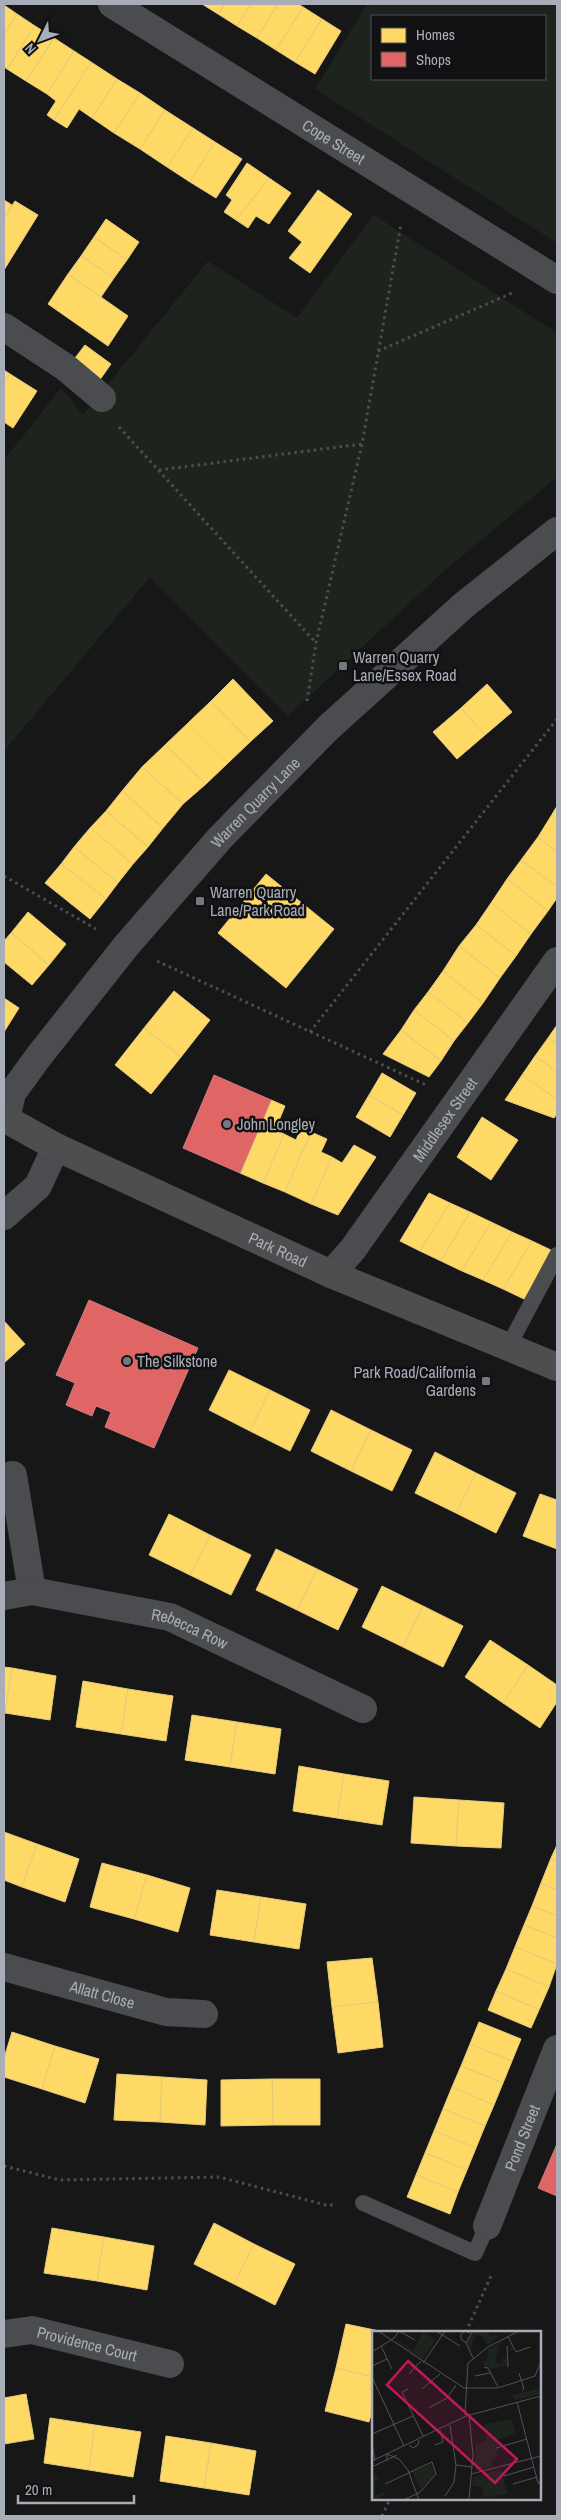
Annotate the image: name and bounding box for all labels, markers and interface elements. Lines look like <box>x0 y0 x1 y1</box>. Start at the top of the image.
north arrow <box>15 15 65 65</box>
legend <box>371 15 546 80</box>
text: Homes <box>416 24 455 45</box>
text: N <box>21 40 40 58</box>
text: Shops <box>416 49 451 70</box>
street label: Cope Street <box>298 114 370 170</box>
place label: Warren Quarry Lane/Essex Road <box>353 646 457 686</box>
marker: Warren Quarry Lane/Essex Road <box>337 660 349 672</box>
street label: Warren Quarry Lane <box>205 752 305 852</box>
place label: Warren Quarry Lane/Park Road <box>210 881 305 921</box>
marker: Warren Quarry Lane/Park Road <box>194 895 206 907</box>
street label: Middlesex Street <box>407 1073 482 1166</box>
place label: John Longley <box>237 1113 315 1135</box>
marker: John Longley <box>221 1118 233 1130</box>
street label: Park Road <box>245 1227 311 1272</box>
place label: The Silkstone <box>137 1350 217 1372</box>
marker: The Silkstone <box>121 1355 133 1367</box>
place label: Park Road/California Gardens <box>353 1361 477 1401</box>
marker: Park Road/California Gardens <box>480 1375 492 1387</box>
street label: Rebecca Row <box>150 1603 232 1654</box>
street label: Allatt Close <box>66 1975 137 2014</box>
street label: Pond Street <box>499 2101 545 2174</box>
street label: Providence Court <box>35 2321 140 2367</box>
inset map <box>372 2331 541 2500</box>
scale bar <box>18 2472 134 2504</box>
text: 20 m <box>25 2479 52 2500</box>

